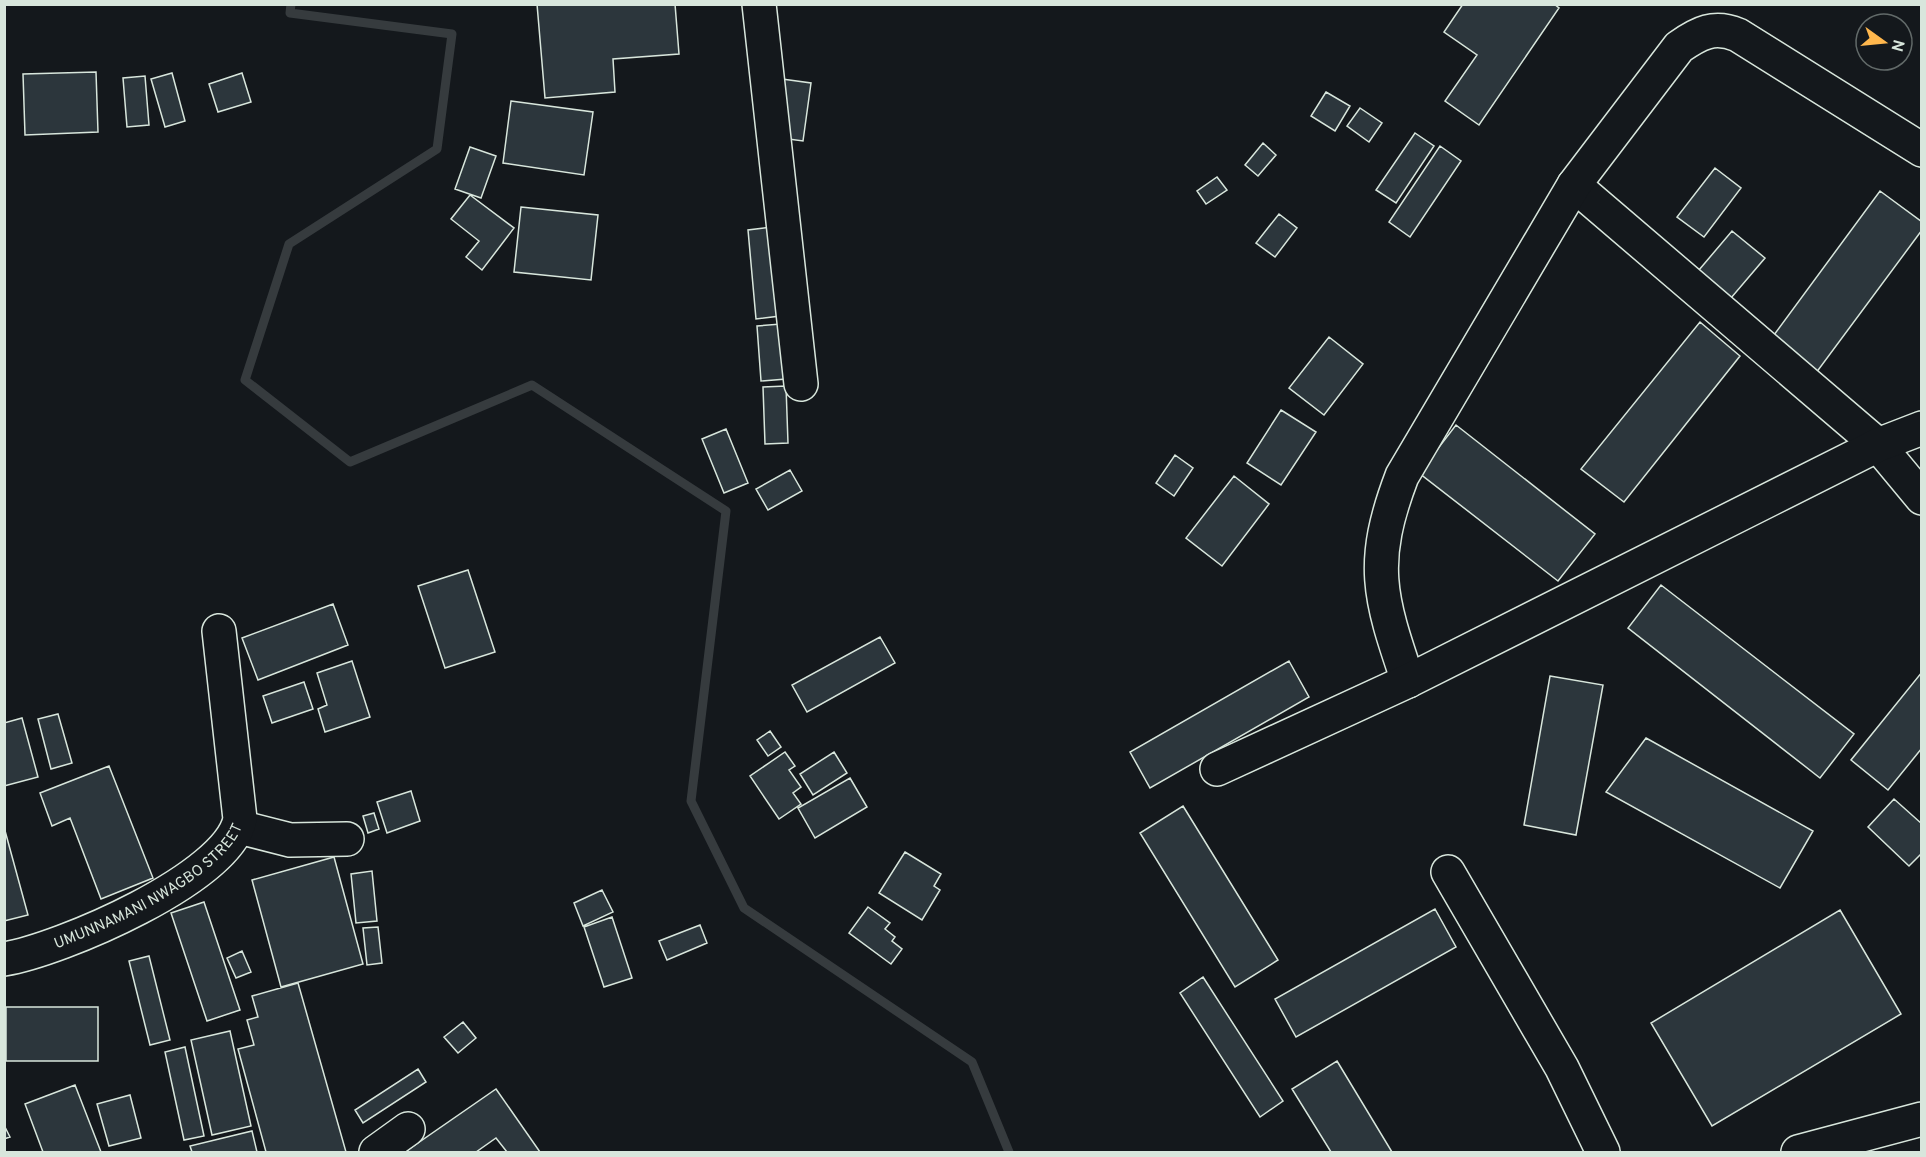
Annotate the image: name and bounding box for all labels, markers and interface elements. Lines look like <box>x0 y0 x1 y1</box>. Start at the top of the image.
north arrow <box>1854 12 1914 72</box>
text: N <box>1885 37 1908 54</box>
street label: UMUNNAMANI NWAGBO STREET <box>52 821 247 954</box>

